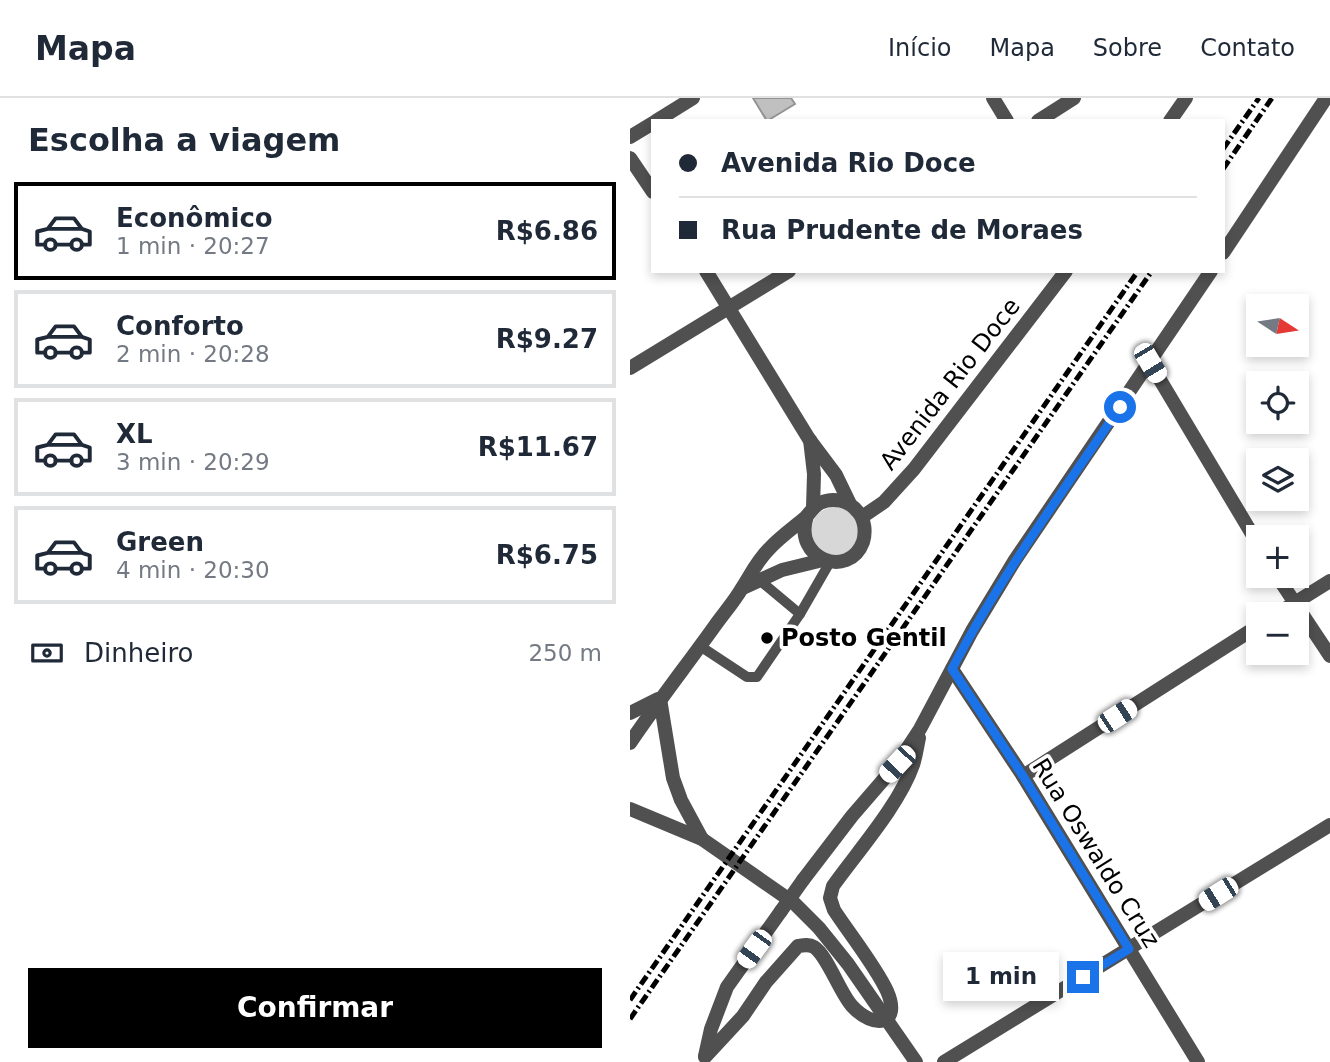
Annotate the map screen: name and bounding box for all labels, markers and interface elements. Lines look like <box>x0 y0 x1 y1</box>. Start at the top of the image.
text: Mapa <box>35 29 136 68</box>
text: Início <box>888 34 952 62</box>
text: Mapa <box>990 34 1055 62</box>
text: Sobre <box>1093 34 1162 62</box>
text: Contato <box>1200 34 1295 62</box>
text: Escolha a viagem <box>28 121 340 159</box>
text: Avenida Rio Doce <box>721 148 976 178</box>
icon: car <box>32 200 95 263</box>
text: Econômico <box>116 203 273 233</box>
text: Rua Prudente de Moraes <box>721 215 1083 245</box>
text: R$6.86 <box>496 216 598 246</box>
text: 1 min · 20:27 <box>116 233 270 259</box>
street label: Avenida Rio Doce <box>874 293 1026 475</box>
north arrow <box>1246 294 1309 357</box>
map controls <box>1246 294 1309 665</box>
icon: car <box>32 308 95 371</box>
text: Conforto <box>116 311 244 341</box>
text: R$9.27 <box>496 324 598 354</box>
car <box>1131 340 1170 386</box>
text: 2 min · 20:28 <box>116 341 270 367</box>
button: locate <box>1246 371 1309 434</box>
route start <box>1104 391 1136 423</box>
icon: car <box>32 416 95 479</box>
text: XL <box>116 419 153 449</box>
text: R$11.67 <box>478 432 598 462</box>
button: layers <box>1246 448 1309 511</box>
text: 3 min · 20:29 <box>116 449 270 475</box>
icon: car <box>32 524 95 587</box>
button: + <box>1246 525 1309 588</box>
text: Green <box>116 527 204 557</box>
text: R$6.75 <box>496 540 598 570</box>
text: 4 min · 20:30 <box>116 557 270 583</box>
button: − <box>1246 602 1309 665</box>
place label: Posto Gentil <box>781 624 947 652</box>
marker: Posto Gentil <box>759 630 775 646</box>
icon: cash <box>28 634 66 672</box>
text: Dinheiro <box>84 638 193 668</box>
text: 250 m <box>528 640 602 666</box>
car <box>1094 696 1141 736</box>
car <box>875 741 920 787</box>
street label: Rua Oswaldo Cruz <box>1026 753 1166 953</box>
car <box>1195 874 1242 914</box>
car <box>734 926 775 972</box>
callout: 1 min <box>943 952 1058 1001</box>
route end <box>1067 961 1099 993</box>
text: 1 min <box>965 963 1037 989</box>
button: Confirmar <box>28 968 602 1048</box>

